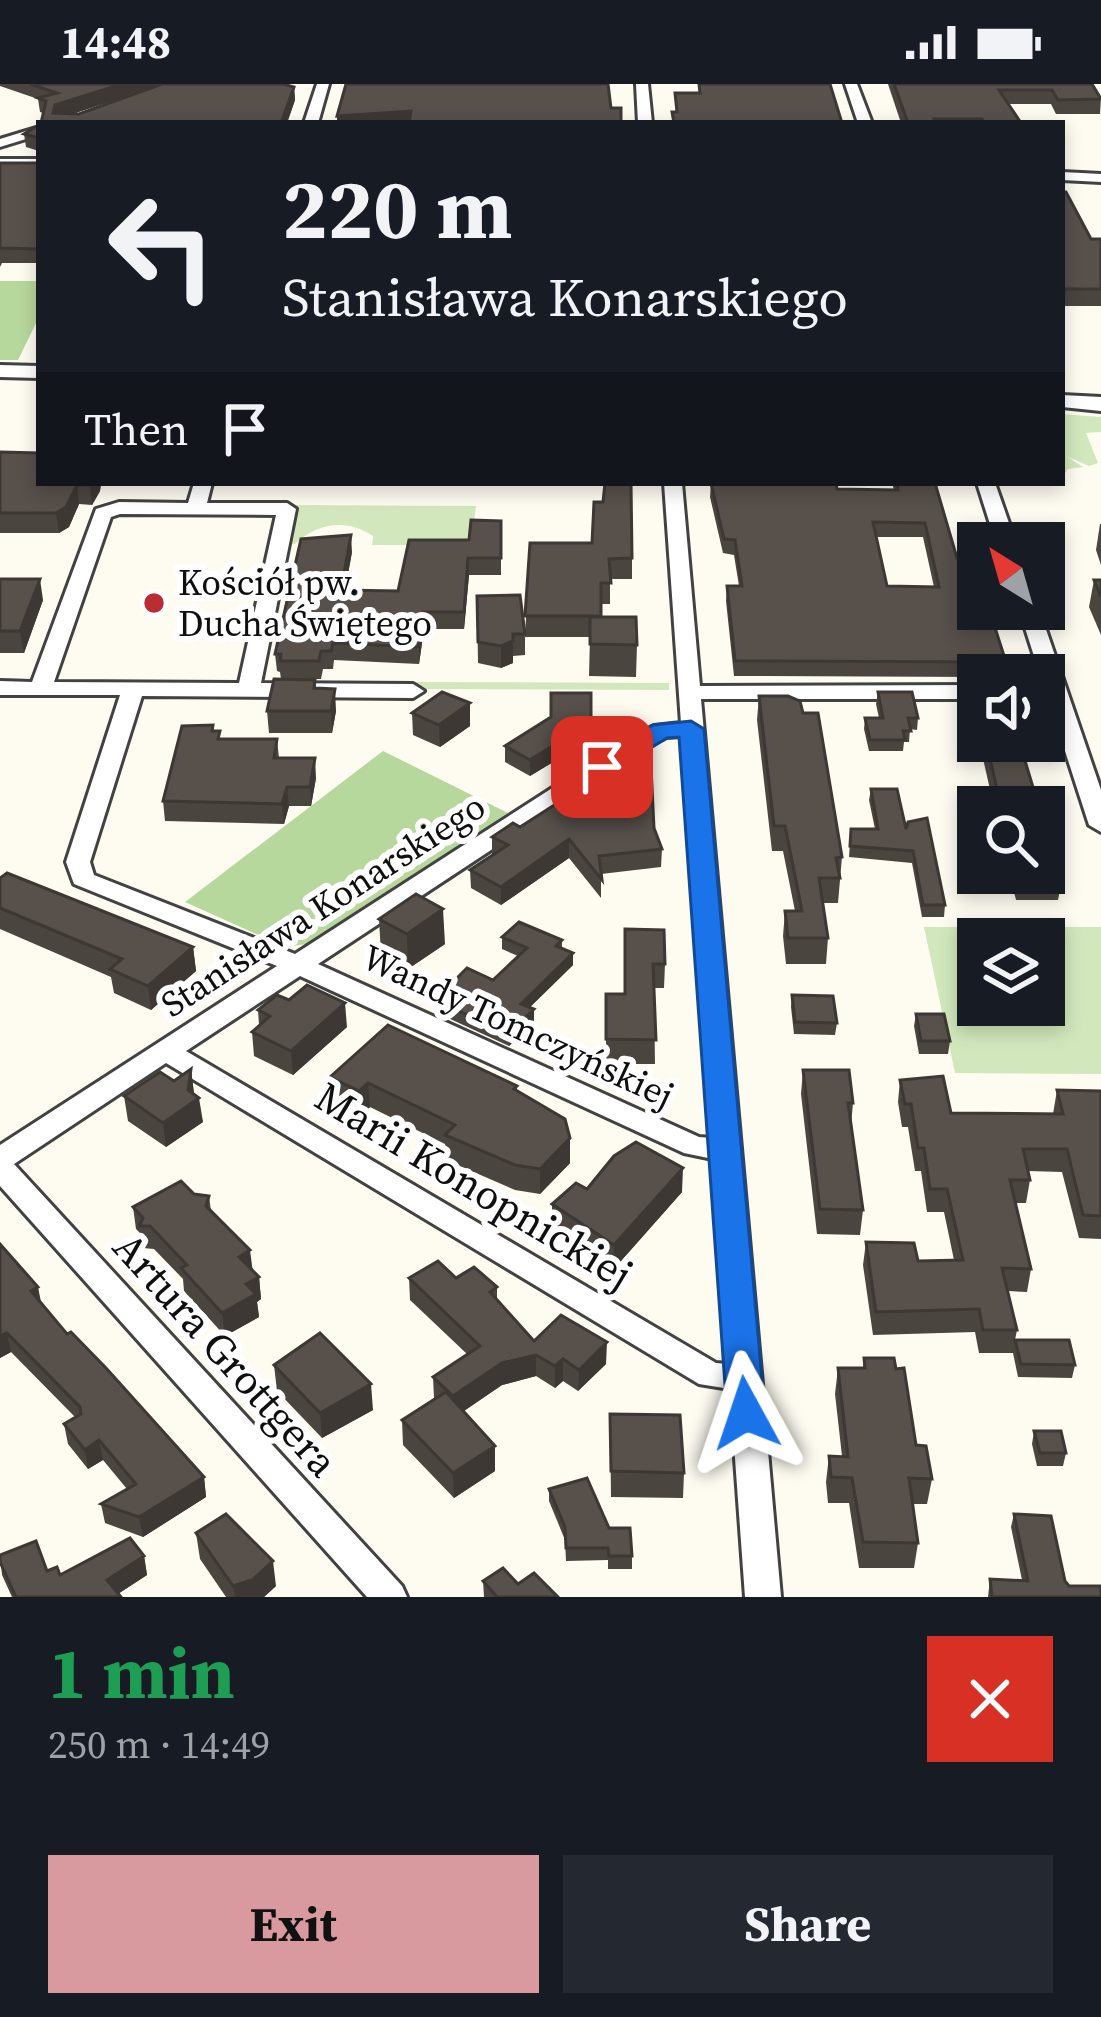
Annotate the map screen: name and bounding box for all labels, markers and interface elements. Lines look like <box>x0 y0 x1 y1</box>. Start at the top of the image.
text: 14:48 <box>60 11 171 73</box>
text: 220 m <box>282 151 513 266</box>
icon: left <box>84 168 240 324</box>
text: Stanisława Konarskiego <box>282 260 848 334</box>
icon: arrive <box>212 396 278 462</box>
text: Then <box>84 398 188 460</box>
north arrow <box>957 522 1065 630</box>
map controls <box>957 522 1065 1026</box>
place label: Kościół pw. Ducha Świętego <box>178 558 432 648</box>
marker: Kościół pw. Ducha Świętego <box>141 590 167 616</box>
button: sound <box>957 654 1065 762</box>
pin <box>551 716 653 818</box>
icon: arrive <box>569 734 635 800</box>
street label: Stanisława Konarskiego <box>151 782 495 1028</box>
button: search <box>957 786 1065 894</box>
button: layers <box>957 918 1065 1026</box>
street label: Wandy Tomczyńskiej <box>355 932 681 1120</box>
street label: Marii Konopnickiej <box>305 1067 643 1303</box>
street label: Artura Grottgera <box>100 1219 352 1489</box>
position arrow <box>683 1350 809 1476</box>
text: 1 min <box>48 1623 235 1722</box>
button: close <box>927 1636 1053 1762</box>
text: 250 m · 14:49 <box>48 1718 270 1771</box>
button: Exit <box>48 1855 539 1993</box>
button: Share <box>563 1855 1053 1993</box>

